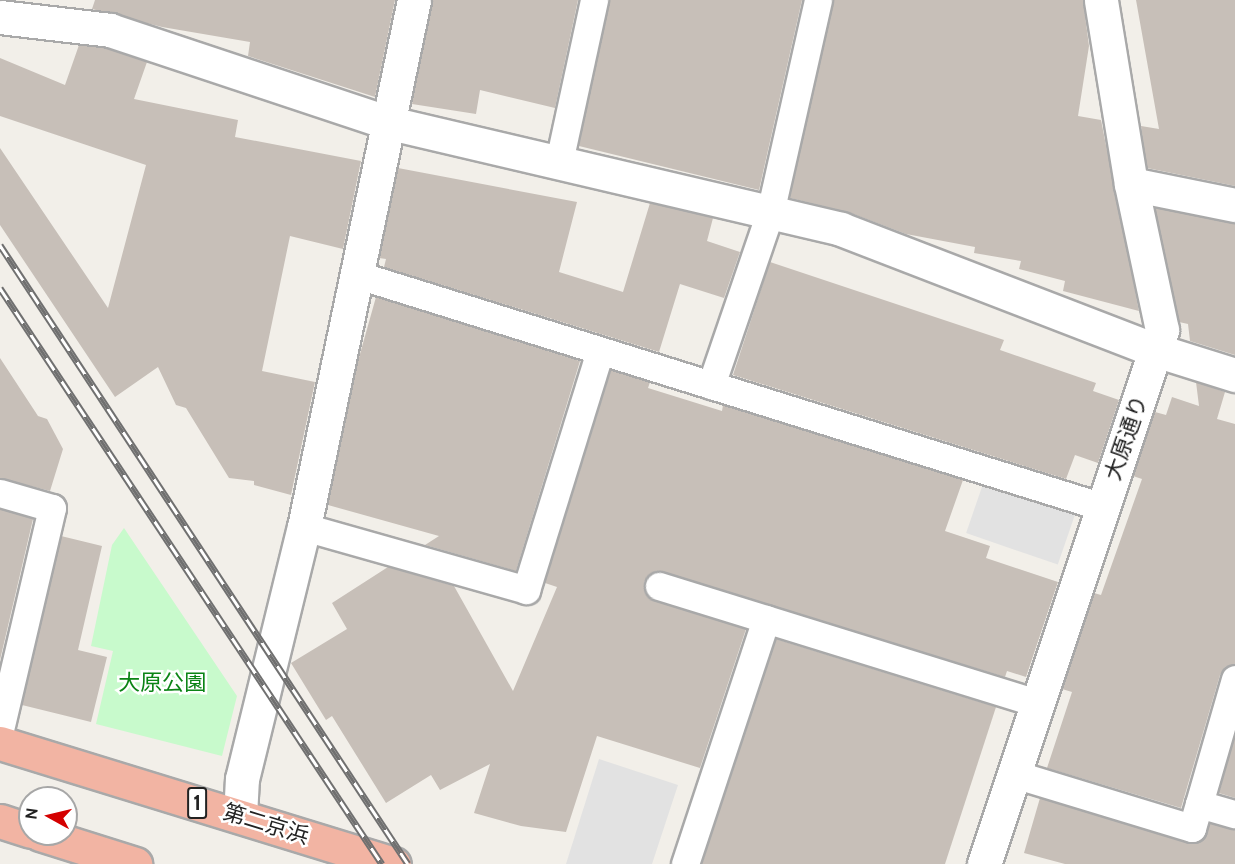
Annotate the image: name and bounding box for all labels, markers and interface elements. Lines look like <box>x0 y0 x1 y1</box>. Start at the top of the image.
street label: 大原通り <box>1099 392 1153 484</box>
park label: 大原公園 <box>118 670 206 696</box>
road number: 1 <box>186 785 208 821</box>
north arrow <box>18 786 78 846</box>
street label: 第二京浜 <box>220 799 312 849</box>
text: N <box>21 807 42 821</box>

